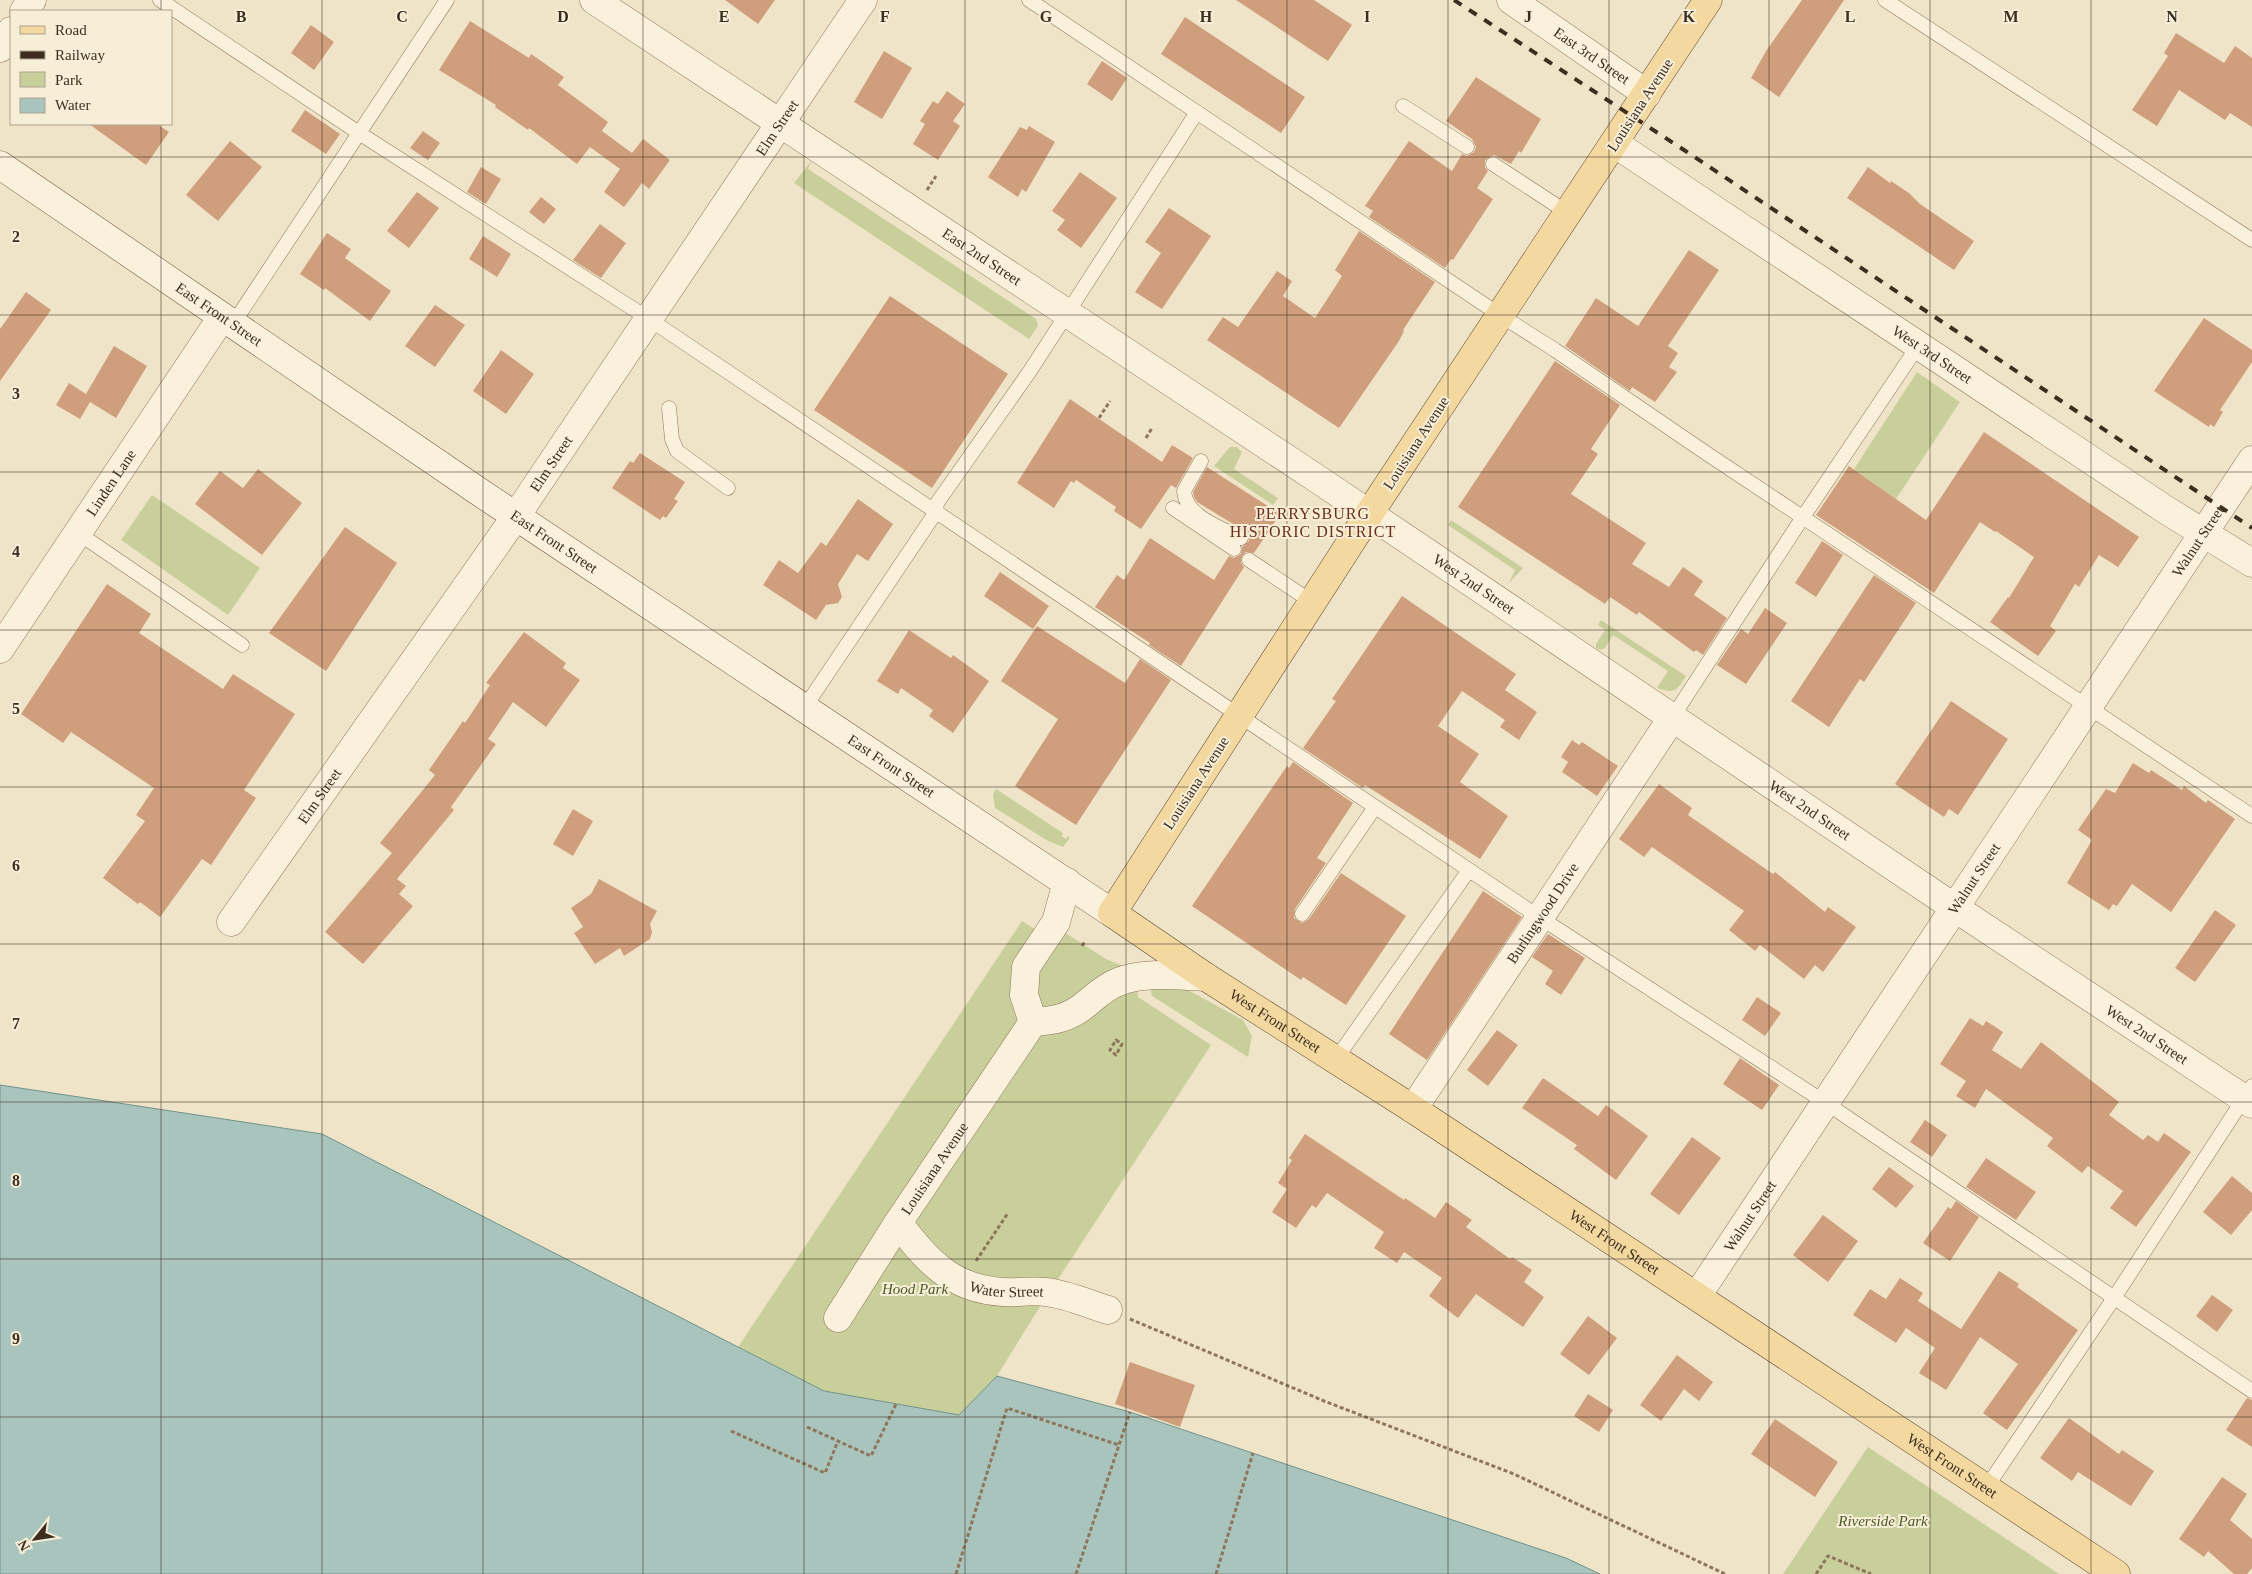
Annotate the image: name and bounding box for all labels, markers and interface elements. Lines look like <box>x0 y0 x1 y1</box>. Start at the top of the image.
text: B <box>236 8 247 25</box>
text: C <box>396 8 408 25</box>
text: D <box>557 8 569 25</box>
text: E <box>719 8 729 25</box>
text: F <box>880 8 890 25</box>
text: G <box>1040 8 1053 25</box>
text: H <box>1200 8 1213 25</box>
text: I <box>1364 8 1370 25</box>
text: J <box>1524 8 1532 25</box>
text: K <box>1683 8 1696 25</box>
text: L <box>1845 8 1855 25</box>
text: M <box>2003 8 2019 25</box>
text: N <box>2166 8 2178 25</box>
legend <box>10 10 172 125</box>
text: Road <box>55 22 87 38</box>
street label: East 3rd Street <box>1551 24 1633 88</box>
text: Railway <box>55 47 105 63</box>
street label: Louisiana Avenue <box>1604 55 1676 154</box>
text: Park <box>55 72 83 88</box>
street label: Elm Street <box>753 96 802 159</box>
text: Water <box>55 97 90 113</box>
street label: East 2nd Street <box>939 225 1025 289</box>
text: 2 <box>12 228 20 245</box>
street label: East Front Street <box>173 279 266 350</box>
street label: West 3rd Street <box>1889 322 1976 387</box>
text: 3 <box>12 385 20 402</box>
street label: Louisiana Avenue <box>1380 393 1452 492</box>
street label: Elm Street <box>527 432 576 495</box>
street label: Linden Lane <box>83 446 139 519</box>
street label: Walnut Street <box>2169 502 2228 580</box>
district label: PERRYSBURG HISTORIC DISTRICT <box>1230 505 1396 540</box>
street label: East Front Street <box>508 507 601 577</box>
text: 4 <box>12 543 20 560</box>
street label: West 2nd Street <box>1430 551 1518 618</box>
text: 5 <box>12 700 20 717</box>
street label: East Front Street <box>845 731 938 801</box>
street label: Louisiana Avenue <box>1160 733 1232 832</box>
street label: Elm Street <box>295 765 345 827</box>
street label: West 2nd Street <box>1766 777 1854 844</box>
street label: Walnut Street <box>1945 839 2004 917</box>
text: 6 <box>12 857 20 874</box>
street label: Burlingwood Drive <box>1504 860 1582 966</box>
street label: West Front Street <box>1227 986 1324 1056</box>
street label: West 2nd Street <box>2103 1002 2191 1068</box>
text: 7 <box>12 1015 20 1032</box>
street label: Louisiana Avenue <box>898 1119 971 1218</box>
text: 8 <box>12 1172 20 1189</box>
street label: Walnut Street <box>1721 1177 1780 1255</box>
street label: West Front Street <box>1566 1207 1663 1278</box>
street label: Water Street <box>968 1278 1045 1300</box>
park label: Hood Park <box>881 1281 948 1297</box>
text: 9 <box>12 1330 20 1347</box>
street label: West Front Street <box>1904 1430 2001 1502</box>
park label: Riverside Park <box>1837 1513 1928 1529</box>
north arrow <box>10 1514 60 1564</box>
text: N <box>15 1537 33 1553</box>

